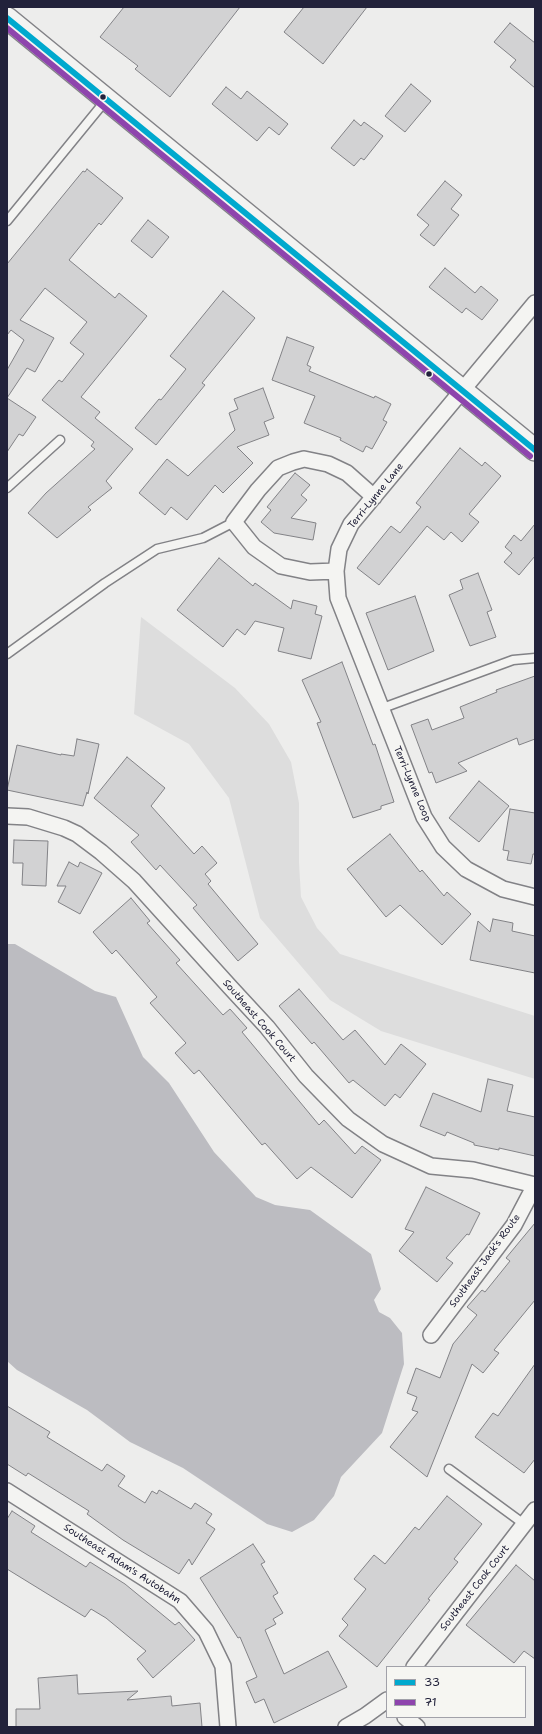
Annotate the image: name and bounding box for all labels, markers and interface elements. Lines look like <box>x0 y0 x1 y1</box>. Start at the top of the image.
unlabelled marker <box>98 92 108 102</box>
unlabelled marker <box>424 369 434 379</box>
street label: Terri-Lynne Lane <box>346 461 406 531</box>
street label: Terri-Lynne Loop <box>391 744 433 824</box>
street label: Southeast Cook Court <box>220 977 298 1065</box>
street label: Southeast Jack's Route <box>447 1212 523 1310</box>
street label: Southeast Adam's Autobahn <box>61 1522 183 1606</box>
street label: Southeast Cook Court <box>438 1543 512 1633</box>
legend <box>386 1666 526 1718</box>
text: 33 <box>424 1674 440 1690</box>
text: 71 <box>424 1694 437 1710</box>

